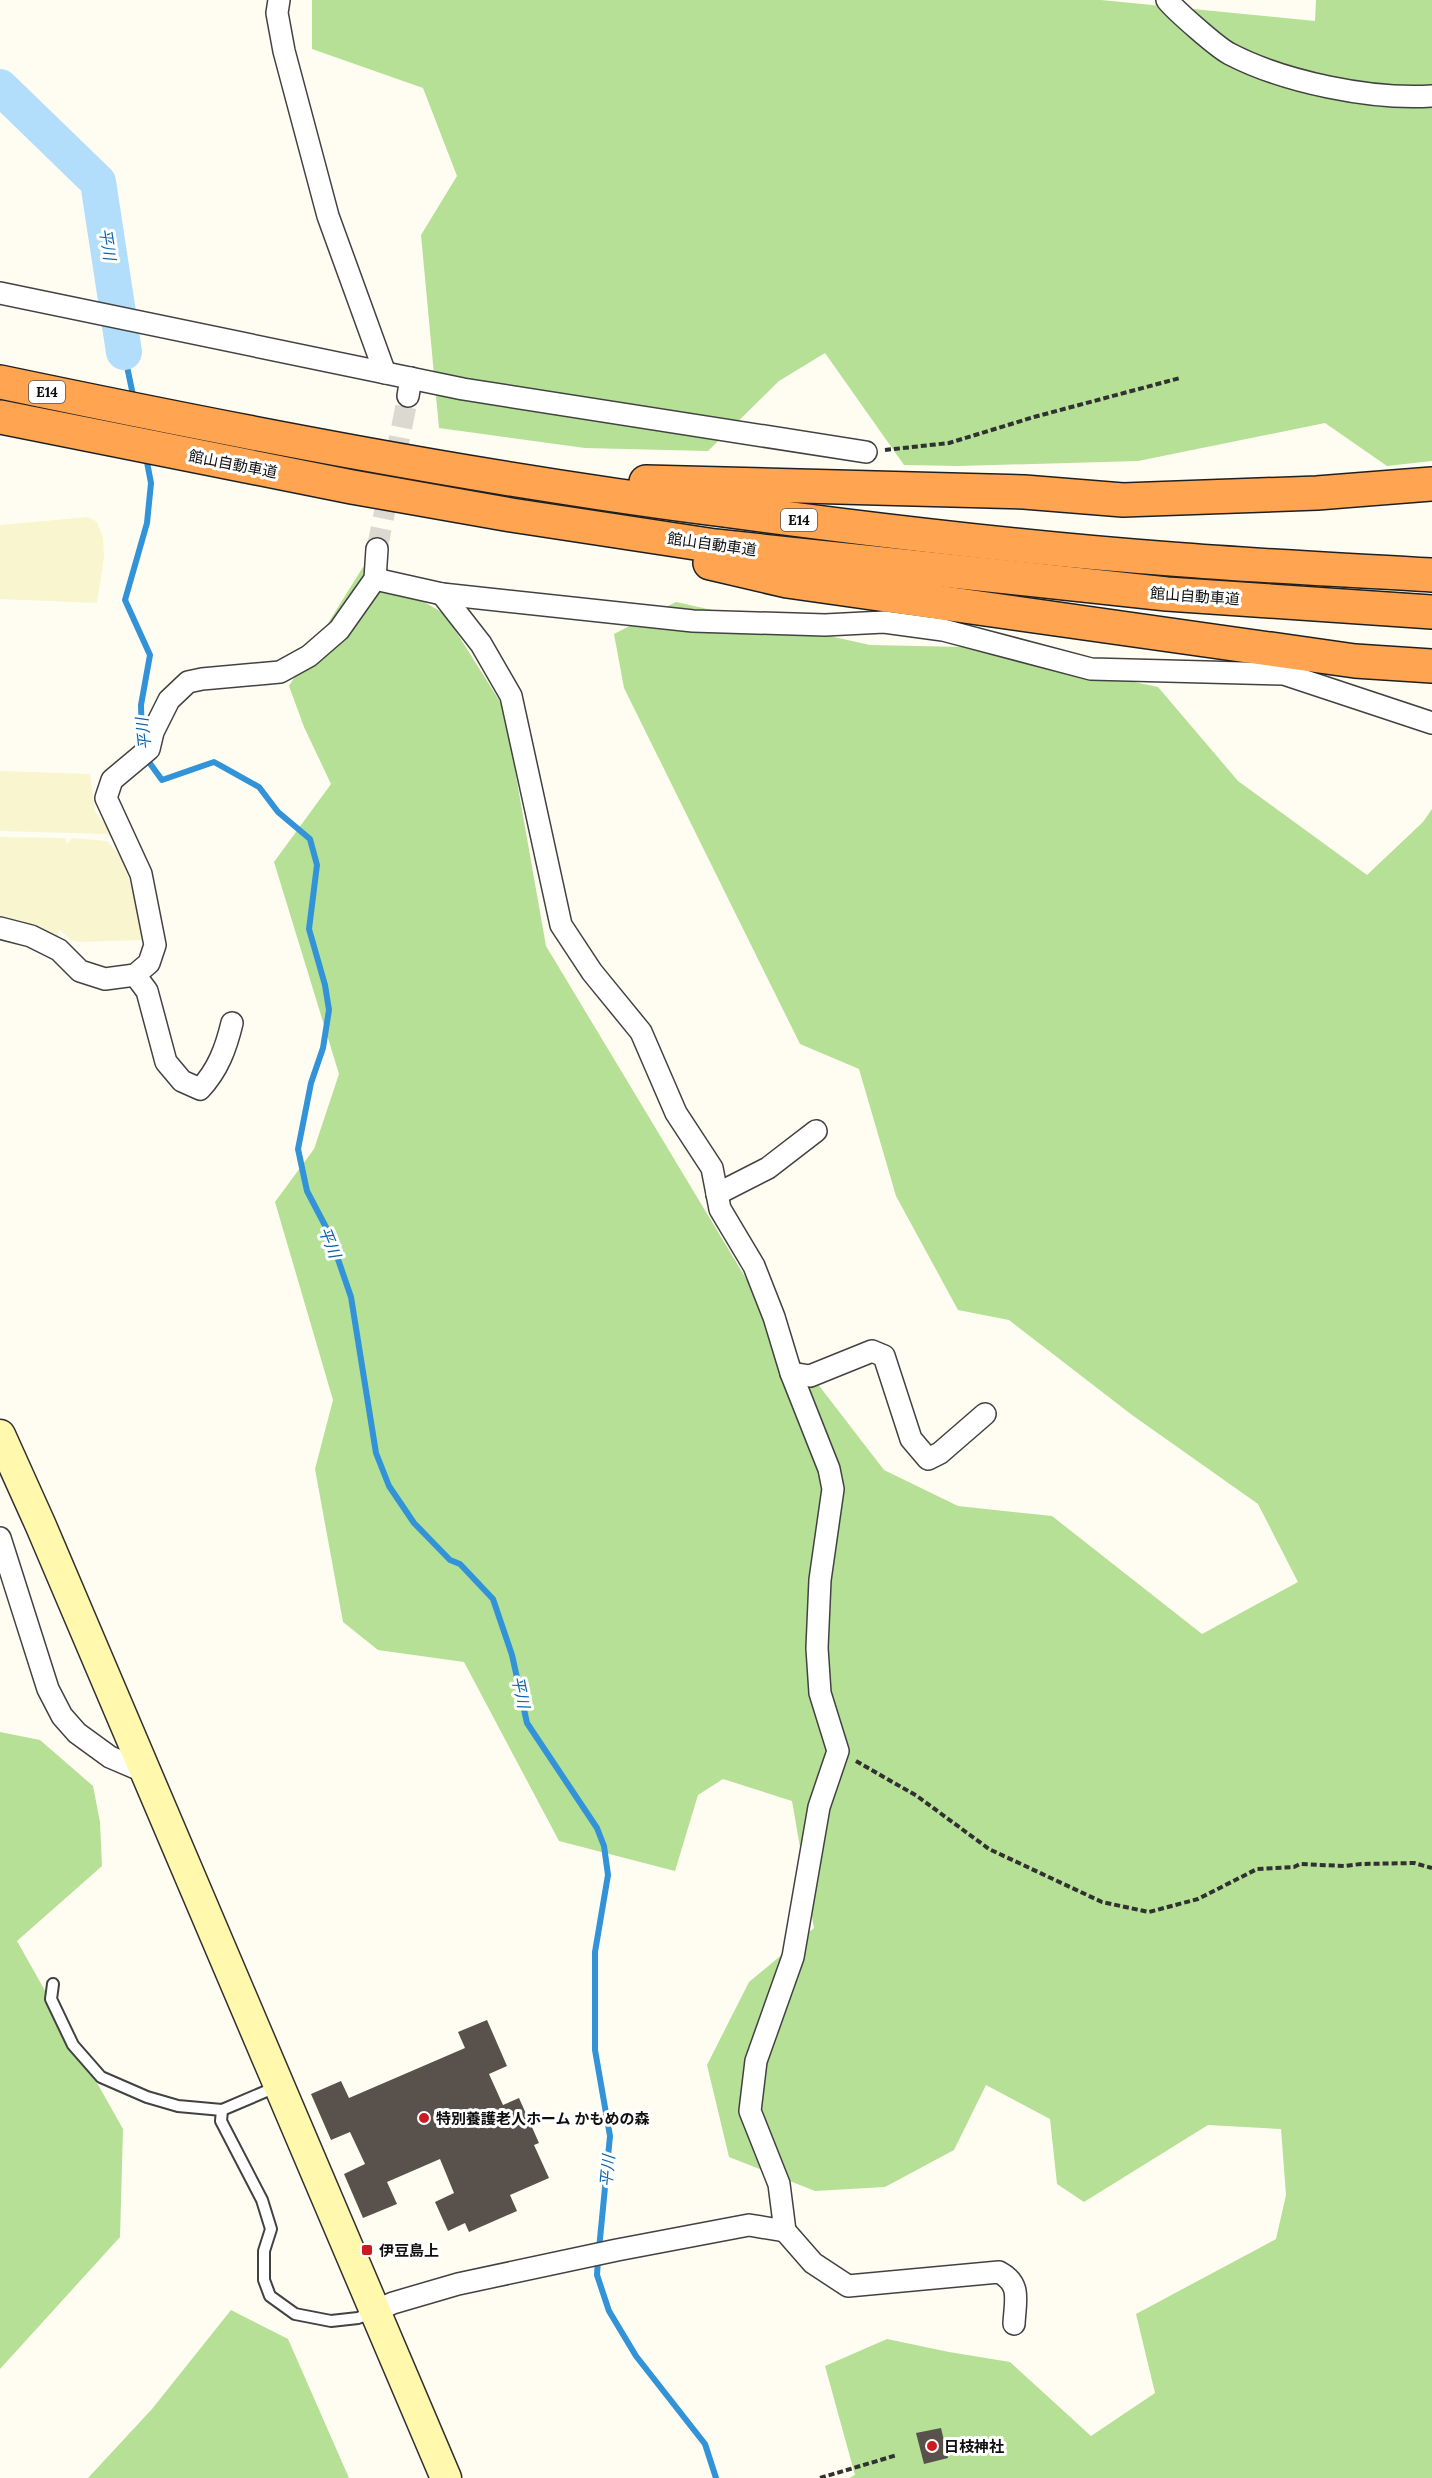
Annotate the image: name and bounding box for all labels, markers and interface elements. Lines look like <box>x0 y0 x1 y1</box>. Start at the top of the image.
water label: 平川 <box>96 227 121 263</box>
road number: E14 <box>29 381 65 403</box>
street label: 館山自動車道 <box>187 446 279 482</box>
road number: E14 <box>781 509 817 531</box>
street label: 館山自動車道 <box>666 528 758 560</box>
street label: 館山自動車道 <box>1149 583 1241 609</box>
water label: 平川 <box>131 715 155 751</box>
water label: 平川 <box>315 1223 346 1262</box>
water label: 平川 <box>508 1674 535 1712</box>
place label: 特別養護老人ホーム かもめの森 <box>436 2109 650 2128</box>
marker: 特別養護老人ホーム かもめの森 <box>417 2111 431 2125</box>
water label: 平川 <box>596 2152 619 2188</box>
place label: 伊豆島上 <box>379 2241 439 2260</box>
marker: 伊豆島上 <box>360 2243 374 2257</box>
place label: 日枝神社 <box>944 2437 1004 2456</box>
marker: 日枝神社 <box>925 2439 939 2453</box>

